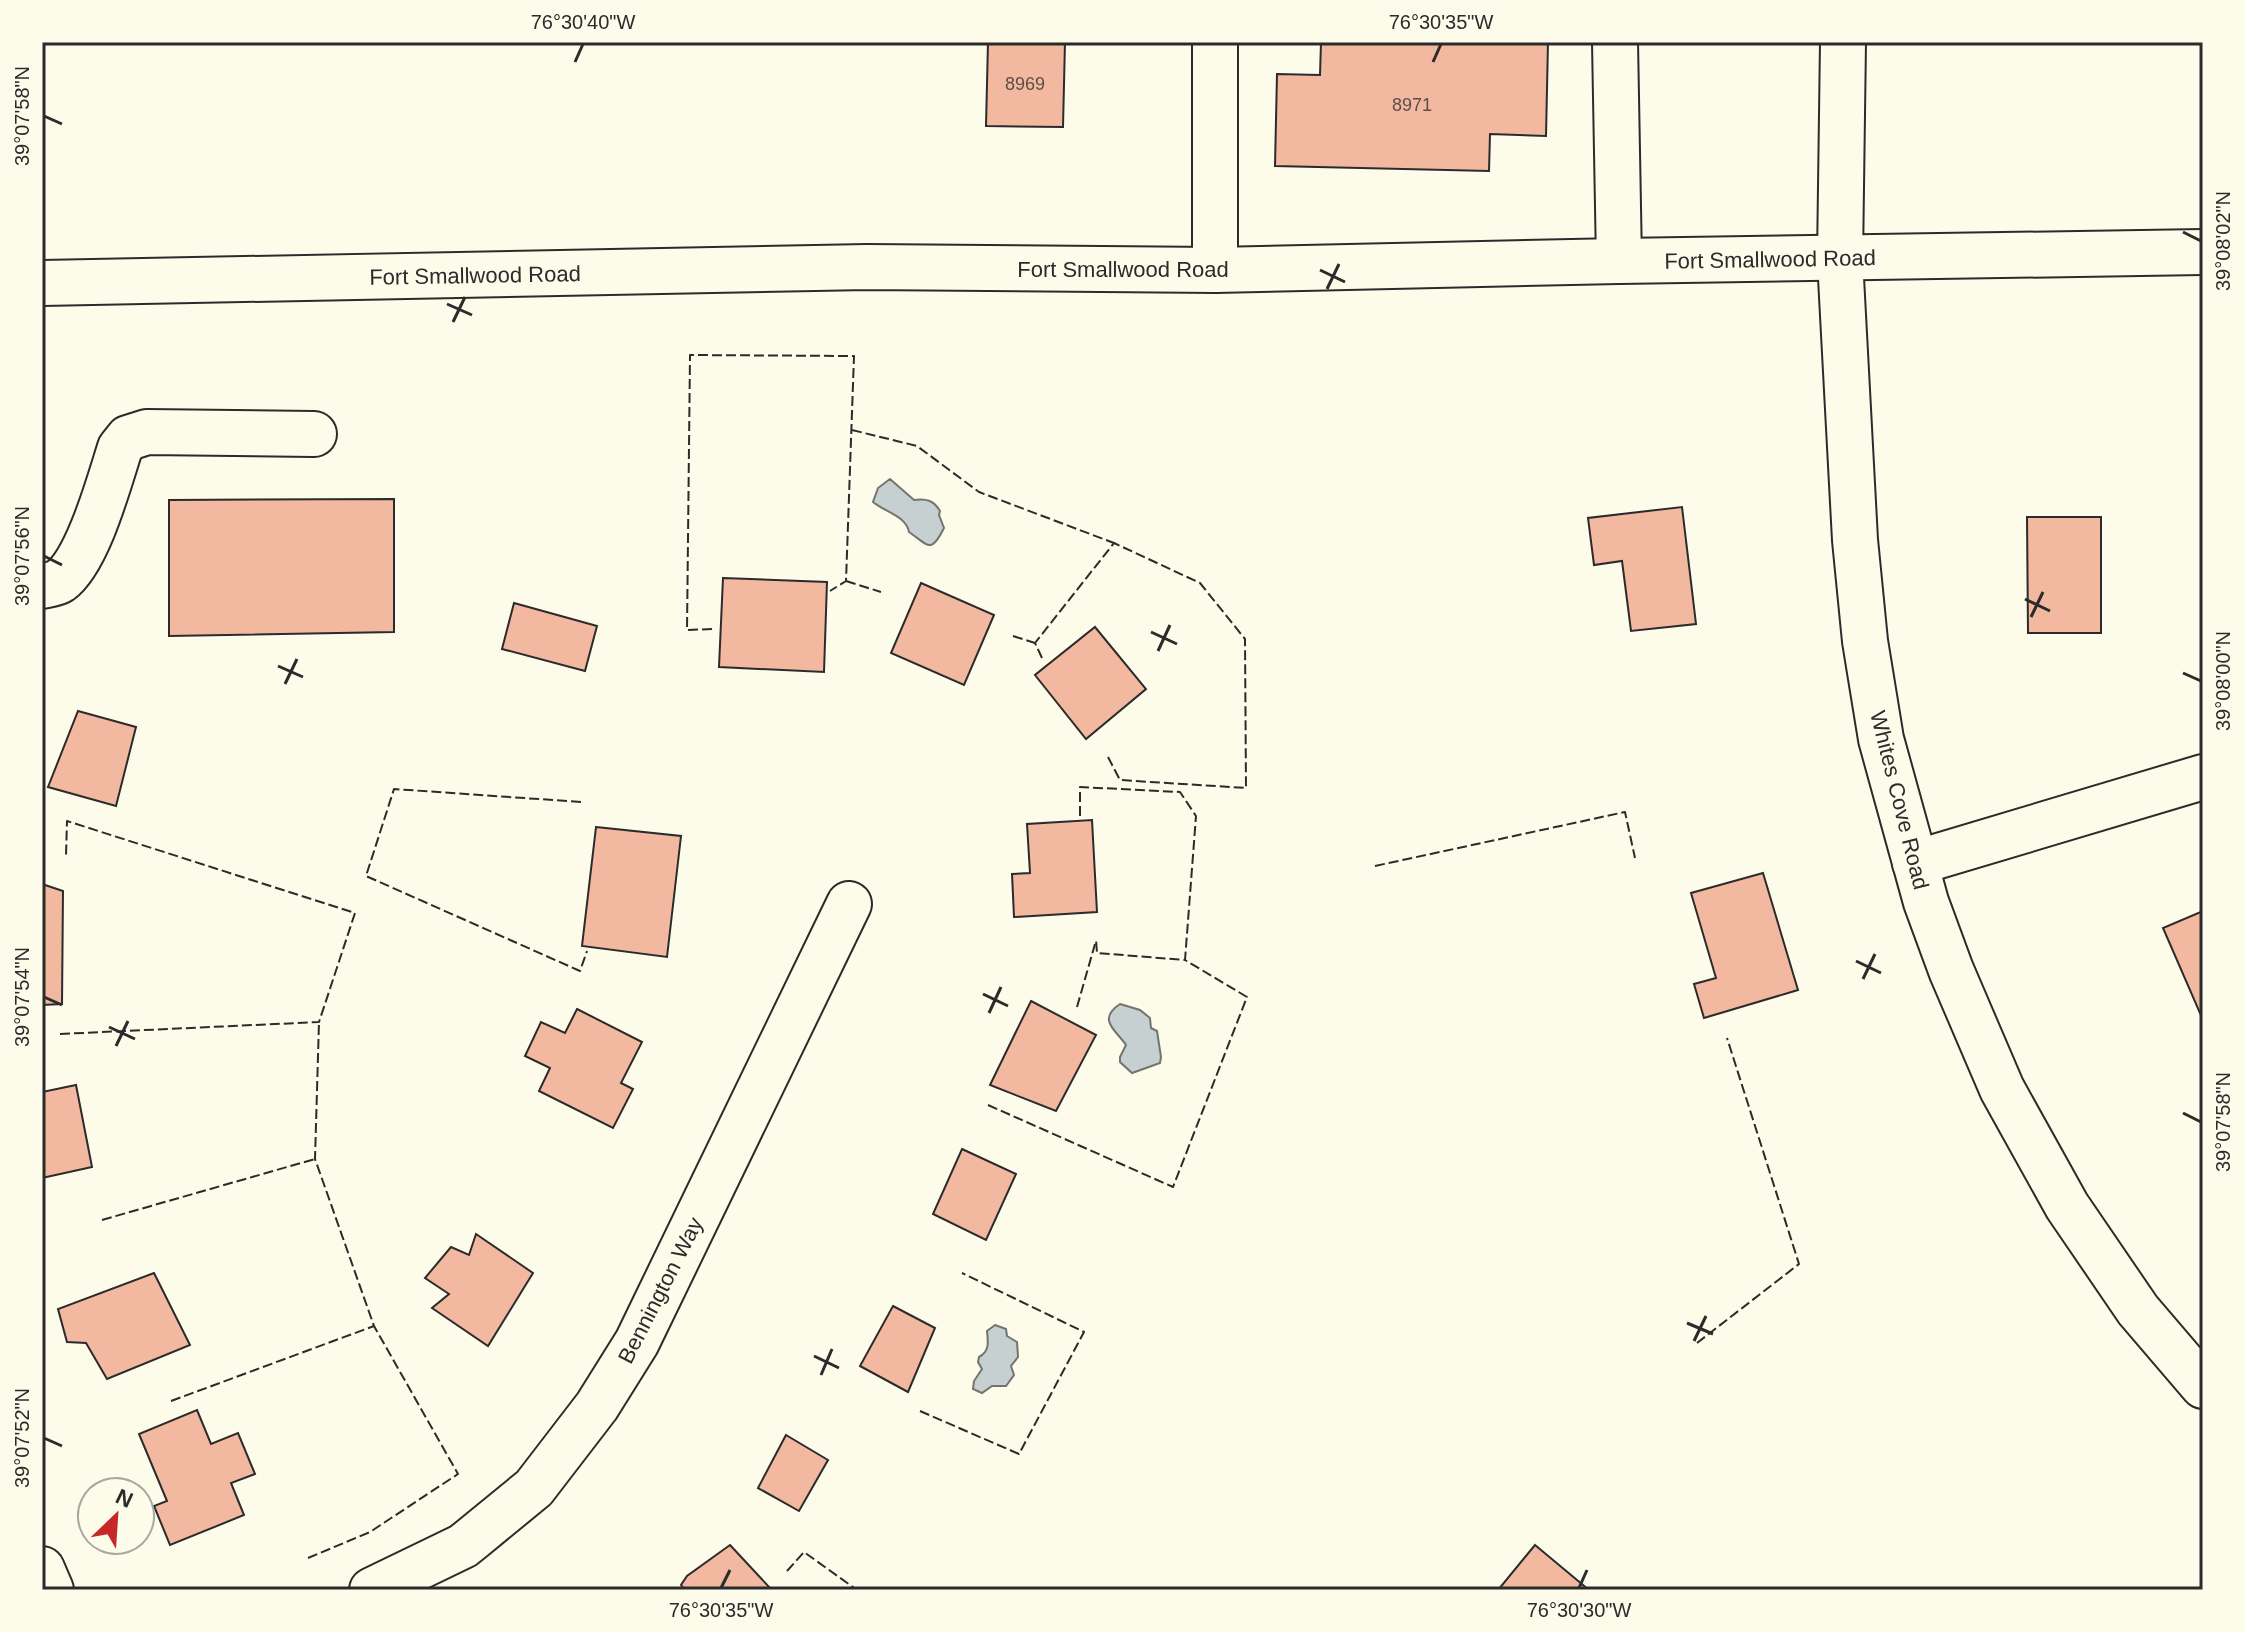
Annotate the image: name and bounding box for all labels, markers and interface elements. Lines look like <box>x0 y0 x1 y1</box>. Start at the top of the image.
text: 76°30'40"W <box>531 11 635 33</box>
text: 76°30'35"W <box>1389 11 1493 33</box>
text: 39°07'58"N <box>11 66 33 166</box>
house number: 8969 <box>1005 74 1045 94</box>
house number: 8971 <box>1392 95 1432 115</box>
text: 39°08'02"N <box>2212 191 2234 291</box>
street label: Fort Smallwood Road <box>1664 245 1876 274</box>
street label: Fort Smallwood Road <box>1017 257 1229 282</box>
street label: Fort Smallwood Road <box>369 261 581 290</box>
text: 39°07'56"N <box>11 506 33 606</box>
text: 39°08'00"N <box>2212 631 2234 731</box>
street label: Whites Cove Road <box>1865 708 1934 892</box>
text: 39°07'54"N <box>11 947 33 1047</box>
text: 39°07'58"N <box>2212 1072 2234 1172</box>
street label: Bennington Way <box>613 1213 708 1367</box>
text: 39°07'52"N <box>11 1388 33 1488</box>
north arrow <box>76 1476 156 1556</box>
text: N <box>112 1484 137 1513</box>
text: 76°30'35"W <box>669 1599 773 1621</box>
text: 76°30'30"W <box>1527 1599 1631 1621</box>

